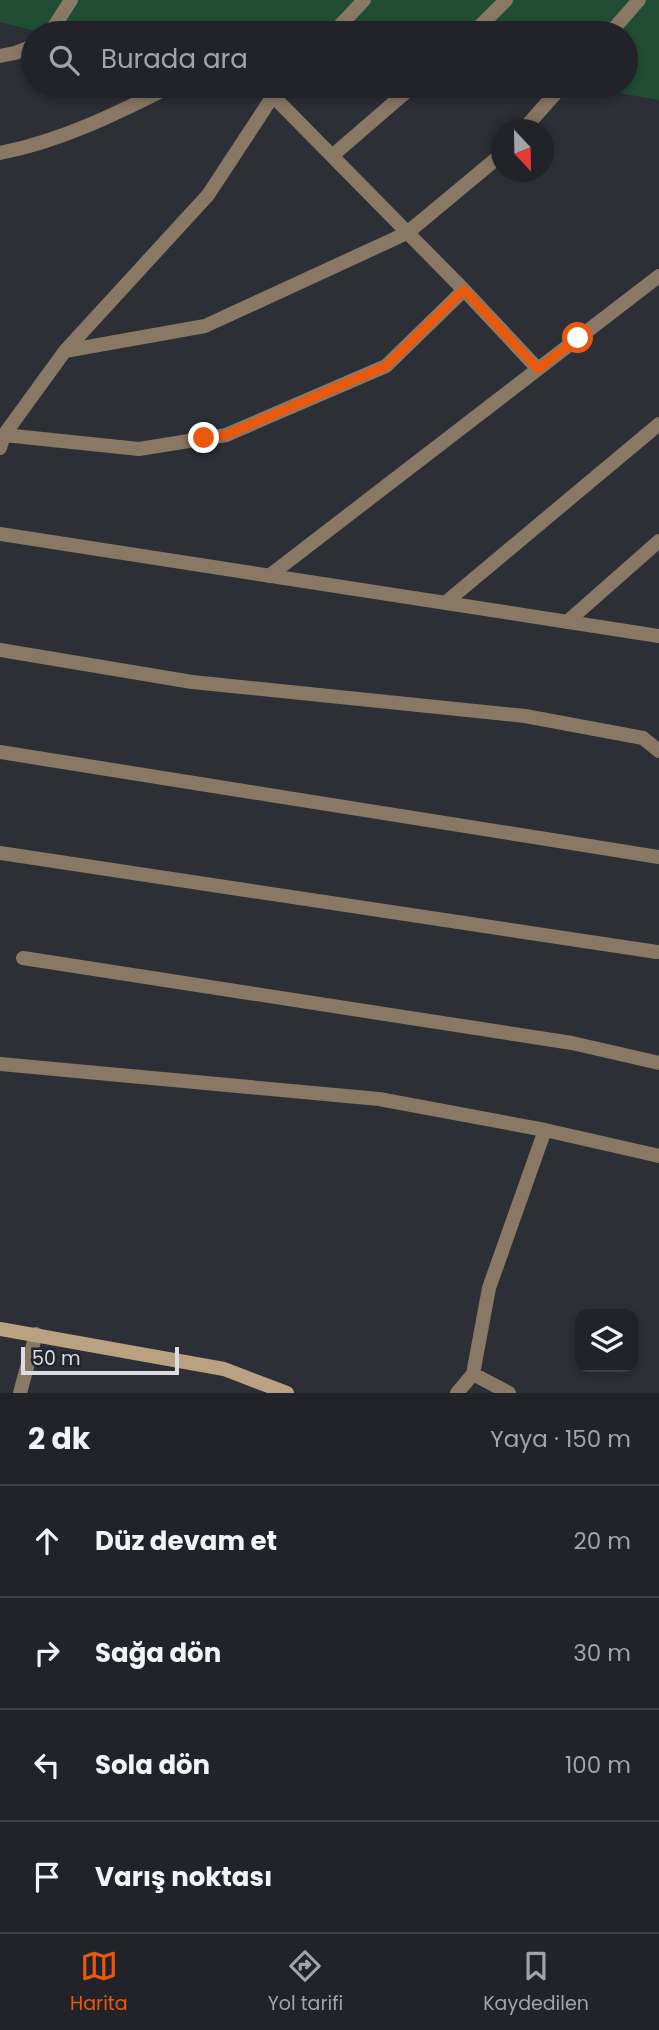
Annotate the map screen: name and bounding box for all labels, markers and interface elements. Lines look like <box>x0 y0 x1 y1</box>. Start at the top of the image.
search box <box>21 21 638 98</box>
icon: search <box>45 41 83 79</box>
text: Burada ara <box>101 41 248 77</box>
north arrow <box>491 119 554 182</box>
route start <box>562 322 593 353</box>
route end <box>188 422 219 453</box>
map controls <box>575 1309 638 1372</box>
button: layers <box>575 1309 638 1372</box>
scale bar <box>21 1344 178 1376</box>
text: 50 m <box>32 1345 81 1372</box>
text: 2 dk <box>28 1417 90 1460</box>
text: Yaya · 150 m <box>490 1423 631 1455</box>
icon: ahead <box>28 1522 66 1560</box>
text: Düz devam et <box>95 1523 277 1559</box>
text: 20 m <box>573 1525 631 1557</box>
icon: right <box>28 1634 66 1672</box>
text: Sağa dön <box>95 1635 221 1671</box>
text: 30 m <box>573 1637 631 1669</box>
icon: left <box>28 1746 66 1784</box>
text: Sola dön <box>95 1747 210 1783</box>
text: 100 m <box>565 1749 631 1781</box>
icon: arrive <box>28 1858 66 1896</box>
text: Varış noktası <box>95 1859 272 1895</box>
tab: Harita <box>70 1947 128 2018</box>
tab: Yol tarifi <box>268 1947 343 2018</box>
tab: Kaydedilen <box>483 1947 589 2018</box>

